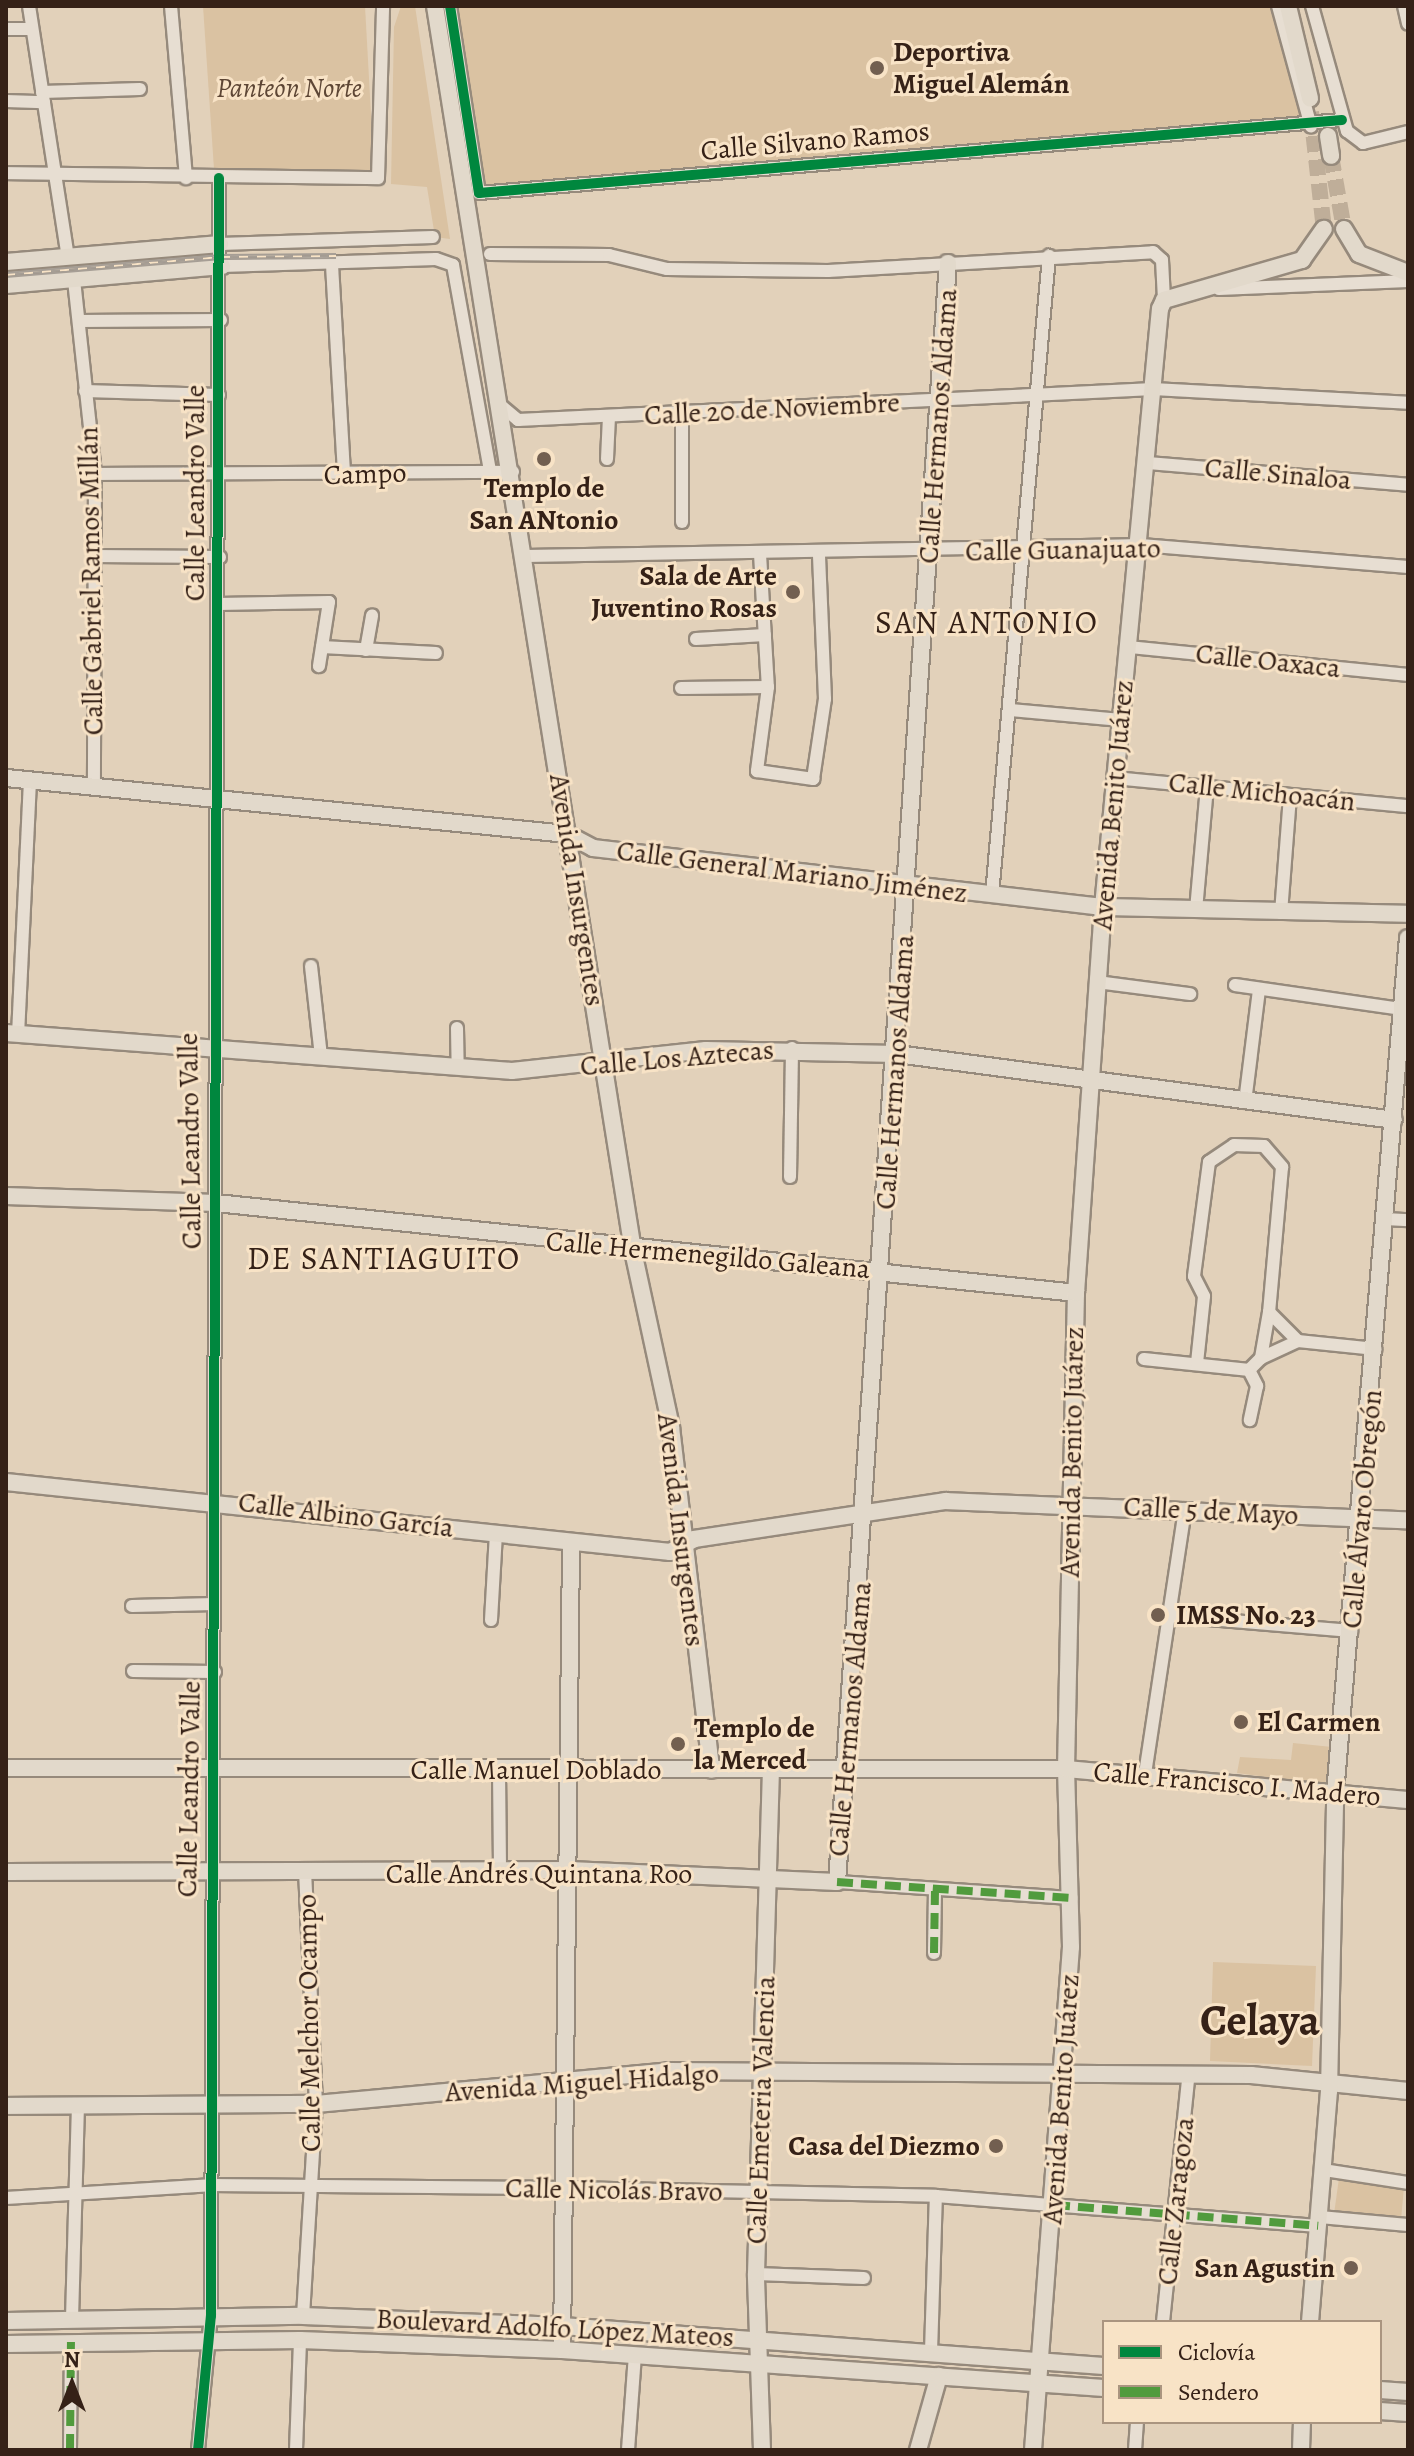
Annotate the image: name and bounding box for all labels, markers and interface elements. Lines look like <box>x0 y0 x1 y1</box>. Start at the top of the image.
place label: Deportiva Miguel Alemán <box>893 35 1069 101</box>
marker: Deportiva Miguel Alemán <box>868 59 886 77</box>
park label: Panteón Norte <box>216 71 362 105</box>
street label: Calle Silvano Ramos <box>699 114 931 168</box>
street label: Calle Hermanos Aldama <box>912 287 964 565</box>
street label: Calle Leandro Valle <box>178 385 212 601</box>
street label: Calle 20 de Noviembre <box>643 386 901 432</box>
street label: Calle Gabriel Ramos Millán <box>72 426 110 736</box>
marker: Templo de San ANtonio <box>535 450 553 468</box>
street label: Calle Sinaloa <box>1203 451 1353 497</box>
street label: Campo <box>323 456 407 492</box>
place label: Templo de San ANtonio <box>470 471 618 537</box>
street label: Calle Guanajuato <box>965 531 1161 569</box>
place label: Sala de Arte Juventino Rosas <box>591 559 777 625</box>
marker: Sala de Arte Juventino Rosas <box>784 583 802 601</box>
district label: SAN ANTONIO <box>875 603 1099 641</box>
street label: Calle Oaxaca <box>1194 637 1342 685</box>
street label: Avenida Benito Juárez <box>1085 679 1141 931</box>
street label: Calle Michoacán <box>1167 765 1357 819</box>
street label: Avenida Insurgentes <box>542 772 612 1008</box>
street label: Calle General Mariano Jiménez <box>615 834 969 910</box>
street label: Calle Hermanos Aldama <box>869 933 921 1211</box>
street label: Calle Leandro Valle <box>171 1032 209 1250</box>
street label: Calle Los Aztecas <box>579 1033 775 1083</box>
street label: Calle Hermenegildo Galeana <box>545 1224 871 1286</box>
district label: DE SANTIAGUITO <box>247 1239 521 1277</box>
street label: Avenida Benito Juárez <box>1053 1326 1091 1578</box>
street label: Calle Álvaro Obregón <box>1335 1388 1389 1630</box>
street label: Avenida Insurgentes <box>650 1412 712 1648</box>
street label: Calle Albino García <box>236 1485 456 1545</box>
street label: Calle 5 de Mayo <box>1123 1490 1299 1532</box>
street label: Calle Hermanos Aldama <box>821 1580 879 1858</box>
place label: IMSS No. 23 <box>1176 1598 1316 1632</box>
marker: IMSS No. 23 <box>1147 1604 1169 1626</box>
street label: Calle Leandro Valle <box>170 1680 208 1898</box>
place label: El Carmen <box>1257 1705 1380 1739</box>
place label: Templo de la Merced <box>694 1711 815 1777</box>
marker: El Carmen <box>1232 1713 1250 1731</box>
marker: Templo de la Merced <box>669 1735 687 1753</box>
street label: Calle Manuel Doblado <box>411 1753 661 1787</box>
street label: Calle Francisco I. Madero <box>1092 1755 1382 1813</box>
street label: Calle Andrés Quintana Roo <box>386 1857 692 1891</box>
street label: Calle Melchor Ocampo <box>290 1894 328 2152</box>
street label: Avenida Benito Juárez <box>1036 1973 1086 2225</box>
street label: Calle Emeteria Valencia <box>740 1975 782 2245</box>
district label: Celaya <box>1200 1994 1320 2046</box>
street label: Avenida Miguel Hidalgo <box>444 2057 720 2109</box>
street label: Calle Zaragoza <box>1150 2115 1202 2287</box>
place label: Casa del Diezmo <box>788 2129 980 2163</box>
marker: Casa del Diezmo <box>987 2137 1005 2155</box>
street label: Calle Nicolás Bravo <box>505 2171 723 2209</box>
place label: San Agustin <box>1195 2251 1335 2285</box>
marker: San Agustin <box>1342 2259 1360 2277</box>
street label: Boulevard Adolfo López Mateos <box>375 2302 735 2354</box>
legend <box>1102 2320 1382 2424</box>
text: Ciclovía <box>1178 2336 1256 2368</box>
north arrow <box>32 2344 112 2424</box>
text: N <box>64 2345 80 2375</box>
text: Sendero <box>1178 2376 1259 2408</box>

